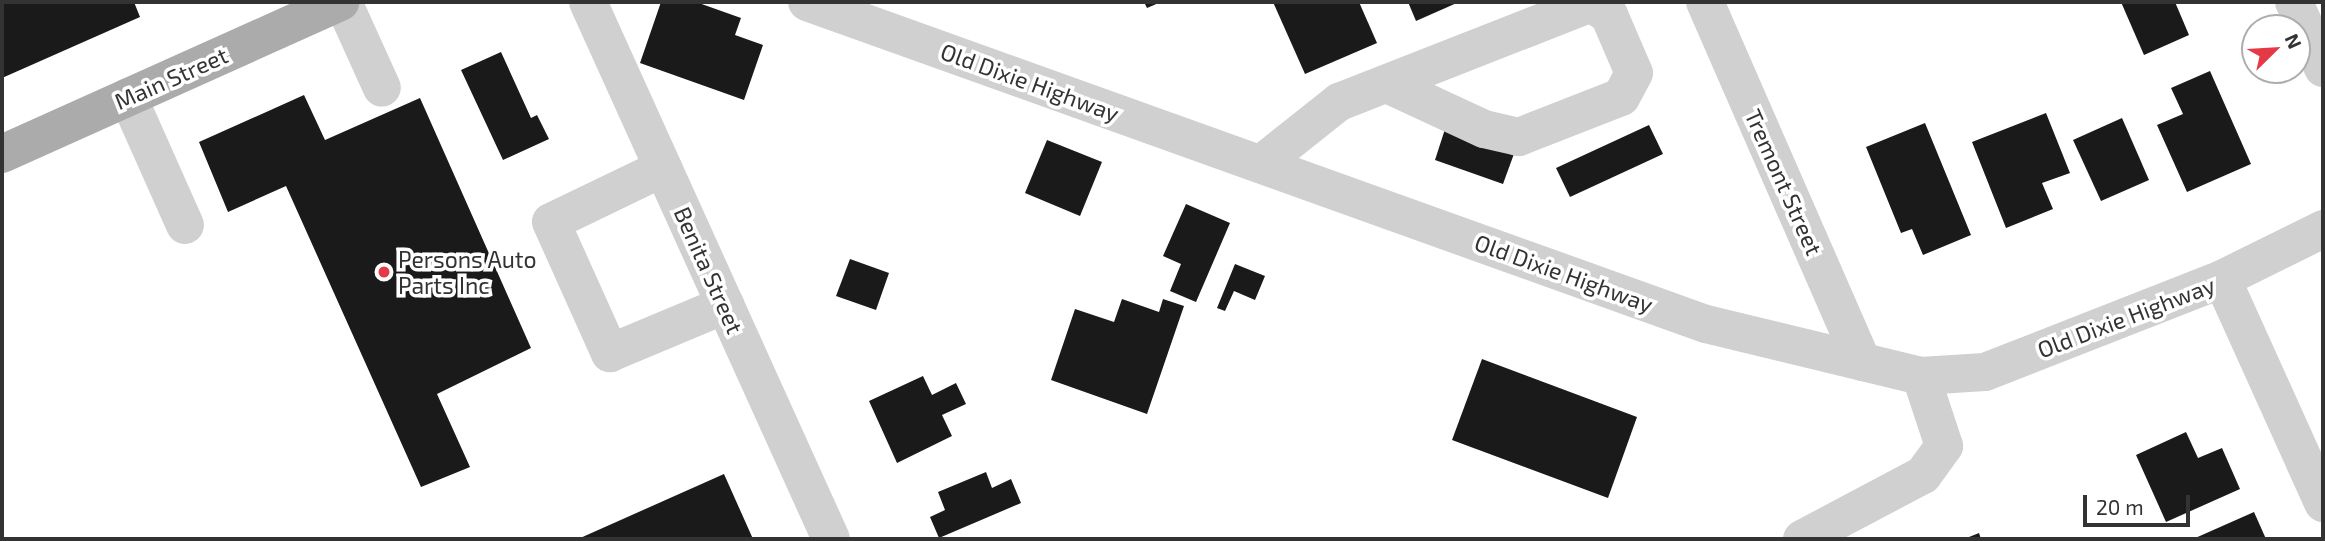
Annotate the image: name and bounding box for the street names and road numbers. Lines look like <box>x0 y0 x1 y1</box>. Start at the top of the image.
street label: Old Dixie Highway <box>937 37 1123 127</box>
street label: Main Street <box>110 41 232 115</box>
street label: Tremont Street <box>1739 105 1829 259</box>
street label: Benita Street <box>669 202 749 338</box>
street label: Old Dixie Highway <box>1471 228 1657 318</box>
street label: Old Dixie Highway <box>2033 270 2219 364</box>

